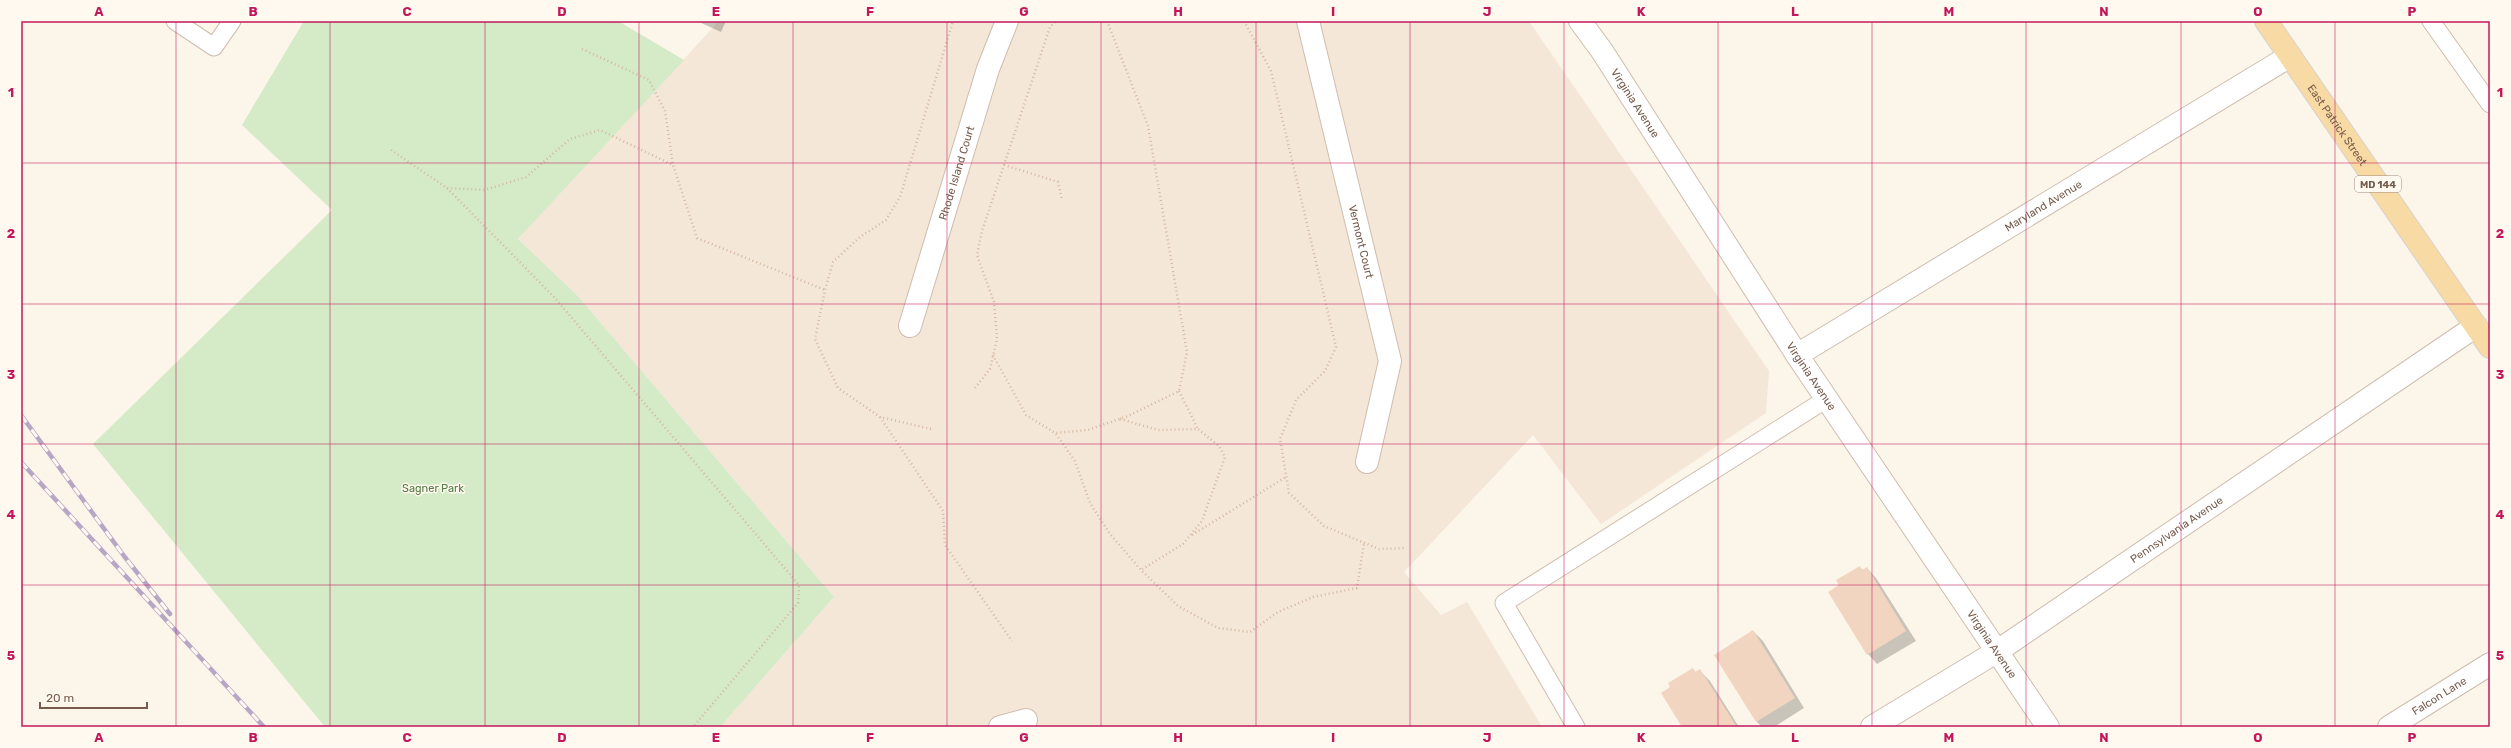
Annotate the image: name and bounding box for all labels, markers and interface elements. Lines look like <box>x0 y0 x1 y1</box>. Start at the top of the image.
text: A <box>94 4 104 19</box>
text: B <box>248 4 258 19</box>
text: C <box>402 4 412 19</box>
text: D <box>557 4 567 19</box>
text: E <box>712 4 720 19</box>
text: F <box>866 4 874 19</box>
text: G <box>1019 4 1029 19</box>
text: H <box>1173 4 1183 19</box>
text: I <box>1331 4 1335 19</box>
text: J <box>1483 4 1491 19</box>
text: K <box>1637 4 1646 19</box>
text: L <box>1791 4 1799 19</box>
text: M <box>1944 4 1954 19</box>
text: N <box>2099 4 2109 19</box>
text: O <box>2253 4 2263 19</box>
text: P <box>2408 4 2417 19</box>
street label: Virginia Avenue <box>1608 66 1662 140</box>
street label: East Patrick Street <box>2304 82 2370 169</box>
text: 1 <box>8 85 14 100</box>
text: 1 <box>2497 85 2503 100</box>
street label: Rhode Island Court <box>937 124 978 222</box>
road number: MD 144 <box>2355 176 2401 192</box>
street label: Maryland Avenue <box>2003 178 2085 234</box>
street label: Vermont Court <box>1346 204 1376 281</box>
text: 2 <box>7 226 15 241</box>
text: 2 <box>2496 226 2504 241</box>
street label: Virginia Avenue <box>1783 340 1839 413</box>
text: 3 <box>7 367 16 382</box>
text: 3 <box>2496 367 2505 382</box>
park label: Sagner Park <box>402 482 464 495</box>
street label: Pennsylvania Avenue <box>2128 494 2225 566</box>
text: 4 <box>7 507 16 522</box>
text: 4 <box>2496 507 2505 522</box>
street label: Virginia Avenue <box>1964 608 2019 681</box>
text: 5 <box>7 648 15 663</box>
text: 5 <box>2496 648 2504 663</box>
street label: Falcon Lane <box>2410 674 2469 718</box>
scale bar <box>40 684 147 710</box>
text: 20 m <box>46 691 74 705</box>
text: A <box>94 730 104 745</box>
text: B <box>248 730 258 745</box>
text: C <box>402 730 412 745</box>
text: D <box>557 730 567 745</box>
text: E <box>712 730 720 745</box>
text: F <box>866 730 874 745</box>
text: G <box>1019 730 1029 745</box>
text: H <box>1173 730 1183 745</box>
text: I <box>1331 730 1335 745</box>
text: J <box>1483 730 1491 745</box>
text: K <box>1637 730 1646 745</box>
text: L <box>1791 730 1799 745</box>
text: M <box>1944 730 1954 745</box>
text: N <box>2099 730 2109 745</box>
text: O <box>2253 730 2263 745</box>
text: P <box>2408 730 2417 745</box>

